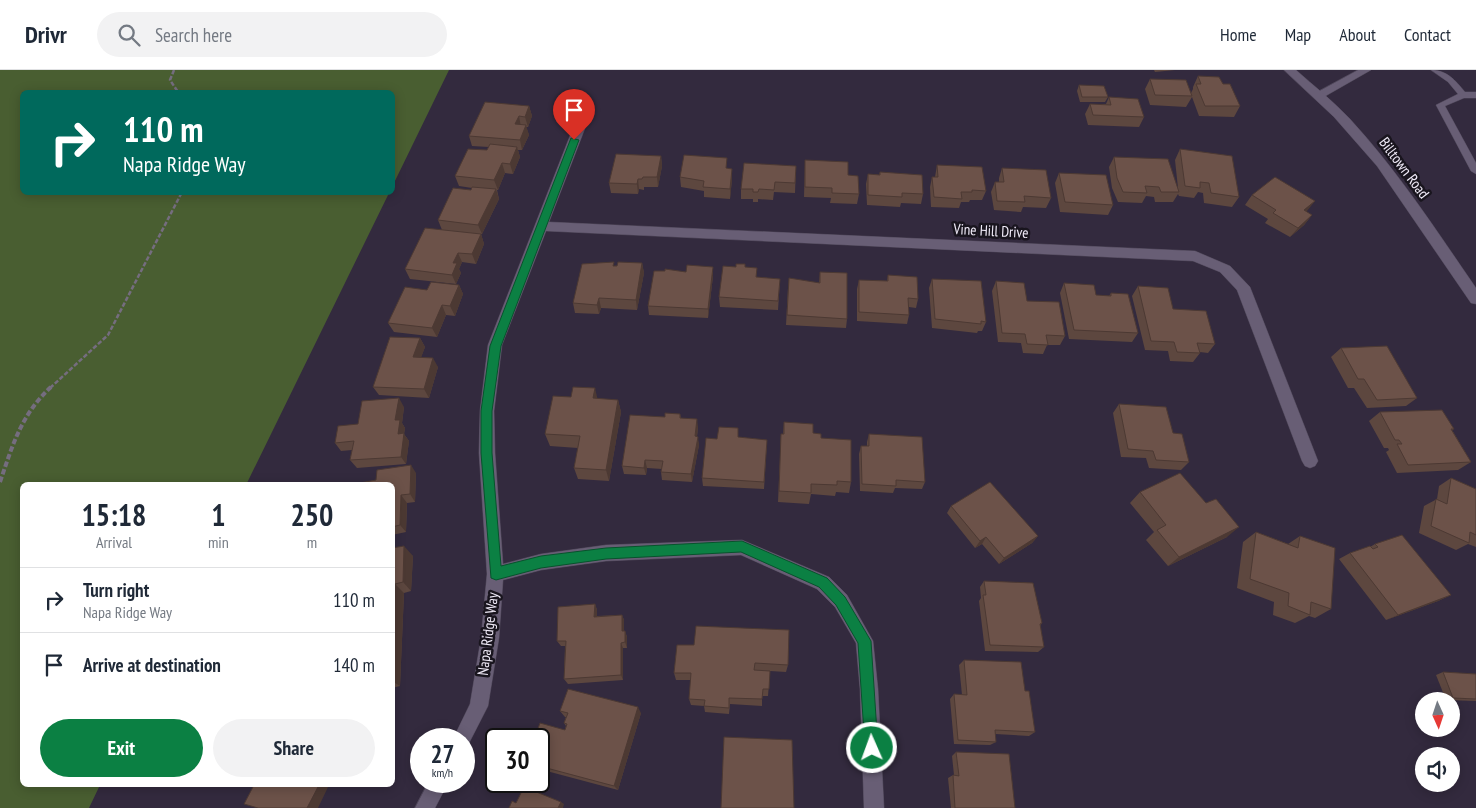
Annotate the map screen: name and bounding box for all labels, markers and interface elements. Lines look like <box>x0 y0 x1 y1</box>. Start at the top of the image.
search box <box>97 12 447 57</box>
text: Drivr <box>25 19 67 50</box>
icon: search <box>115 21 143 49</box>
text: Search here <box>155 23 232 47</box>
text: Home <box>1220 23 1257 46</box>
text: Map <box>1285 23 1311 46</box>
text: About <box>1339 23 1376 46</box>
text: Contact <box>1404 23 1451 46</box>
pin <box>553 89 595 140</box>
icon: arrive <box>560 96 588 124</box>
text: 110 m <box>123 106 204 152</box>
icon: right <box>40 110 105 175</box>
street label: Billtown Road <box>1375 133 1434 202</box>
text: Napa Ridge Way <box>123 150 246 178</box>
street label: Vine Hill Drive <box>952 219 1029 242</box>
text: 15:18 <box>82 495 146 534</box>
text: 1 <box>211 495 226 534</box>
text: 250 <box>290 495 333 534</box>
text: Arrival <box>96 532 132 552</box>
text: min <box>208 532 229 552</box>
text: m <box>307 532 317 552</box>
text: Turn right <box>83 578 149 602</box>
icon: right <box>40 586 68 614</box>
text: 110 m <box>333 588 375 612</box>
street label: Napa Ridge Way <box>473 591 502 677</box>
text: Napa Ridge Way <box>83 602 172 622</box>
icon: arrive <box>40 651 68 679</box>
text: Arrive at destination <box>83 653 221 677</box>
text: 140 m <box>333 653 375 677</box>
north arrow <box>1415 692 1460 738</box>
map controls <box>1415 692 1460 792</box>
button: Exit <box>40 719 203 777</box>
button: Share <box>213 719 375 777</box>
position arrow <box>845 721 897 773</box>
speed limit sign: 30 <box>485 728 550 793</box>
text: 27 <box>431 738 454 770</box>
button: sound <box>1415 747 1460 792</box>
text: km/h <box>432 765 453 780</box>

